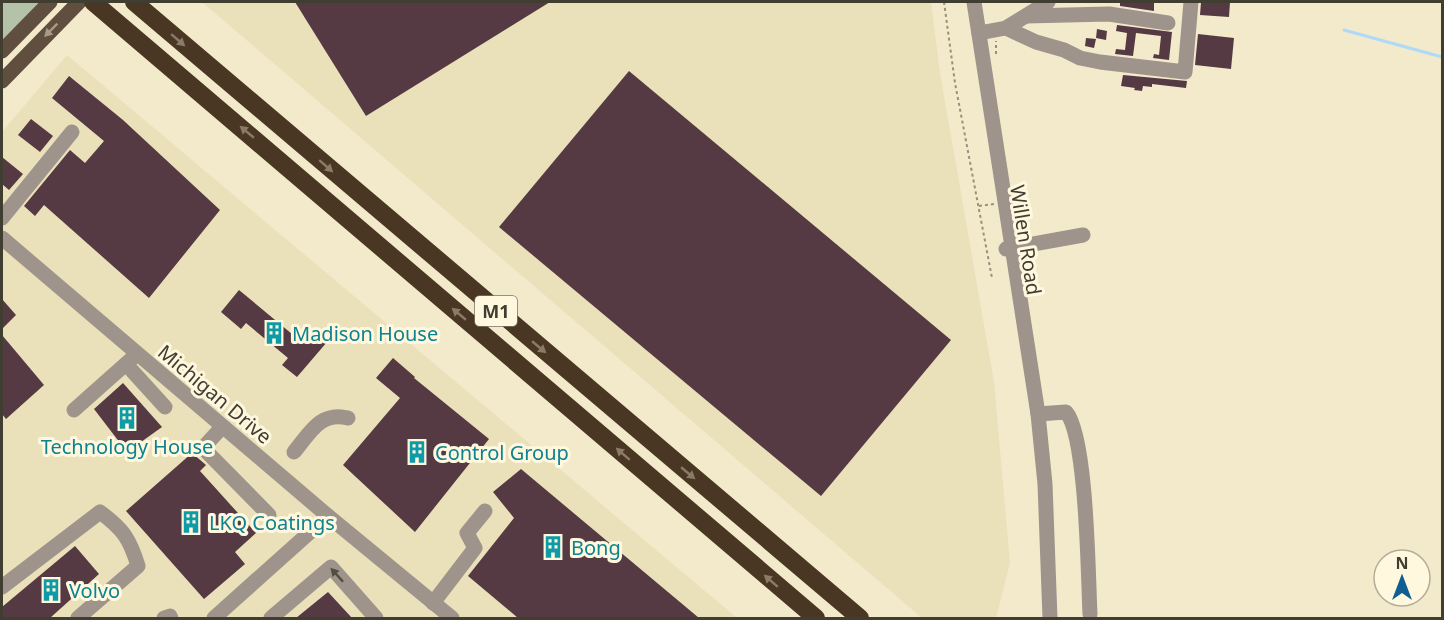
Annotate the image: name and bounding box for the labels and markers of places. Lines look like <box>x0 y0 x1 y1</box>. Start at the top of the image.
building icon: Madison House <box>261 320 287 346</box>
place label: Madison House <box>292 320 438 347</box>
building icon: Technology House <box>114 405 140 431</box>
place label: Technology House <box>41 433 213 460</box>
building icon: Control Group <box>404 439 430 465</box>
place label: Control Group <box>435 439 569 466</box>
building icon: LKQ Coatings <box>178 509 204 535</box>
place label: LKQ Coatings <box>209 509 335 536</box>
building icon: Bong <box>540 534 566 560</box>
place label: Bong <box>571 534 621 561</box>
building icon: Volvo <box>38 577 64 603</box>
place label: Volvo <box>69 577 120 604</box>

